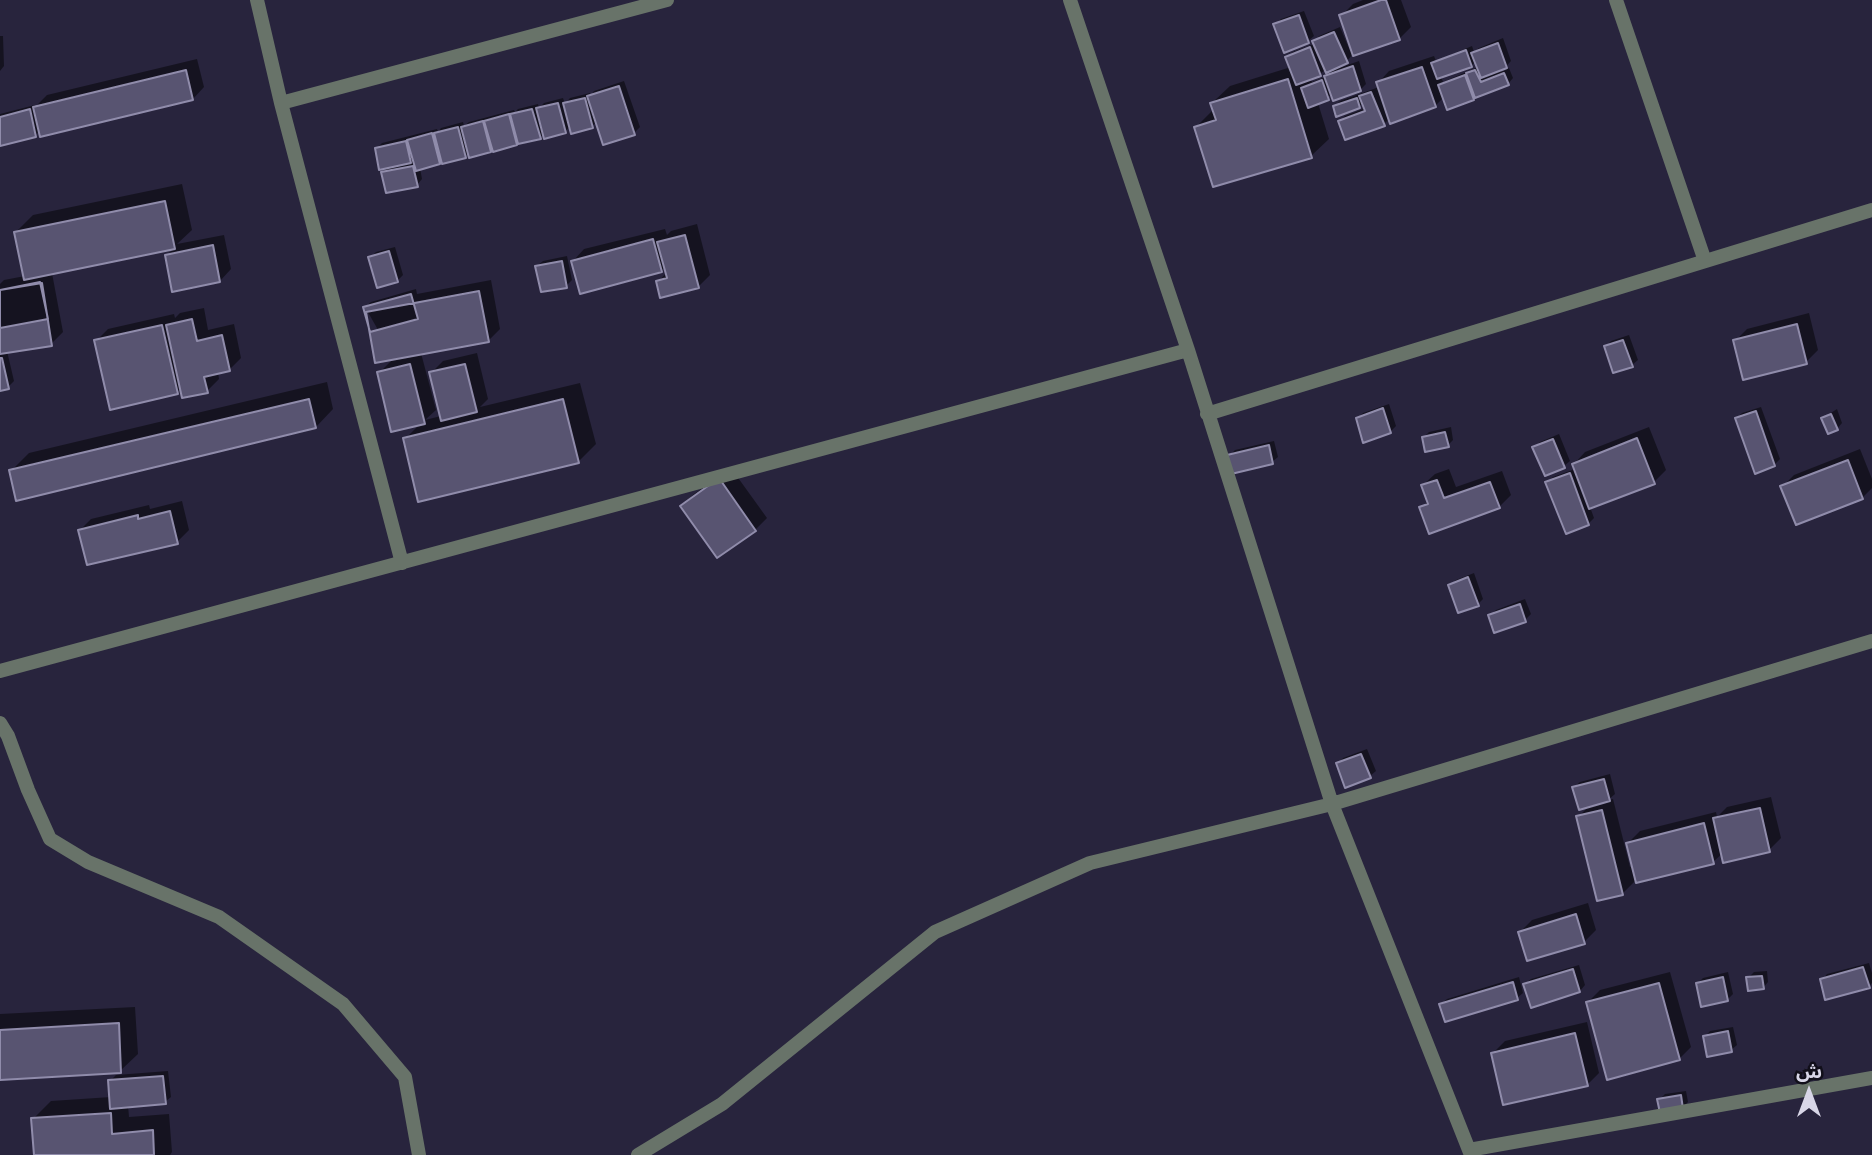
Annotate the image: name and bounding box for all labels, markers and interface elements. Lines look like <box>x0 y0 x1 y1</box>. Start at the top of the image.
north arrow <box>1774 1057 1844 1127</box>
text: ش <box>1796 1059 1822 1082</box>

